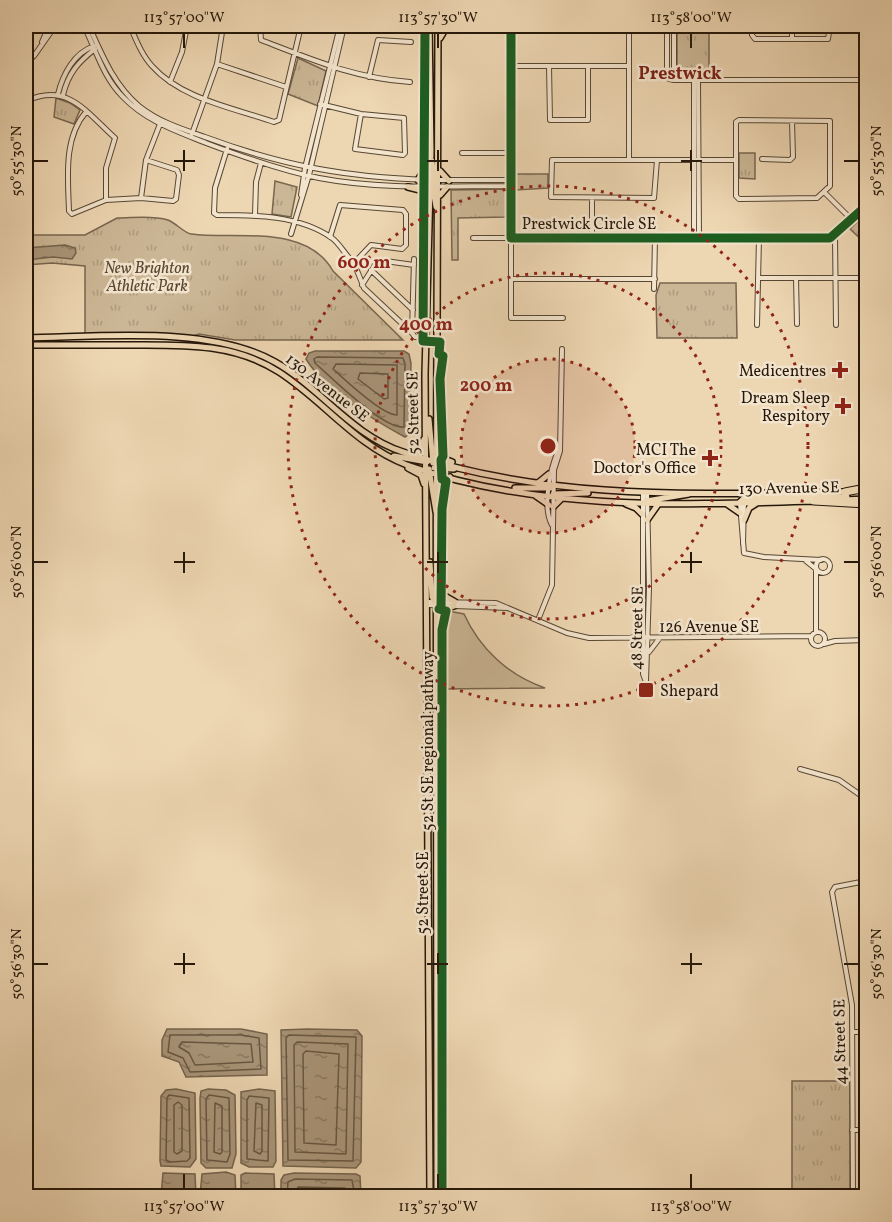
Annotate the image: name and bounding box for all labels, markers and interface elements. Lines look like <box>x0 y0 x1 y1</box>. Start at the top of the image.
text: 113°57'00"W <box>143 8 225 29</box>
text: 113°57'30"W <box>398 8 478 29</box>
text: 113°58'00"W <box>650 8 732 29</box>
district label: Prestwick <box>638 62 722 87</box>
text: 50°55'30"N <box>7 125 28 197</box>
text: 50°55'30"N <box>867 125 888 197</box>
street label: Prestwick Circle SE <box>522 214 656 236</box>
text: 600 m <box>337 251 391 276</box>
park label: New Brighton Athletic Park <box>104 258 190 298</box>
text: 400 m <box>399 313 453 338</box>
street label: 130 Avenue SE <box>280 349 373 428</box>
place label: Medicentres <box>739 361 826 383</box>
marker: Medicentres <box>831 361 849 379</box>
street label: 52 Street SE <box>402 371 426 455</box>
text: 200 m <box>460 374 512 399</box>
place label: Dream Sleep Respitory <box>741 388 830 428</box>
marker: Dream Sleep Respitory <box>834 397 852 415</box>
centre of rings <box>538 436 558 456</box>
place label: MCI The Doctor's Office <box>593 440 696 480</box>
marker: MCI The Doctor's Office <box>701 449 719 467</box>
street label: 130 Avenue SE <box>738 477 840 501</box>
text: 50°56'00"N <box>7 525 28 599</box>
text: 50°56'00"N <box>867 525 888 599</box>
street label: 48 Street SE <box>626 586 650 670</box>
street label: 126 Avenue SE <box>659 617 759 639</box>
street label: 52 St SE regional pathway <box>418 651 440 831</box>
marker: Shepard <box>637 681 655 699</box>
place label: Shepard <box>660 681 719 703</box>
street label: 52 Street SE <box>413 851 435 935</box>
text: 50°56'30"N <box>7 928 28 1000</box>
text: 50°56'30"N <box>867 928 888 1000</box>
street label: 44 Street SE <box>829 999 853 1085</box>
text: 113°57'00"W <box>143 1197 225 1218</box>
text: 113°57'30"W <box>398 1197 478 1218</box>
text: 113°58'00"W <box>650 1197 732 1218</box>

